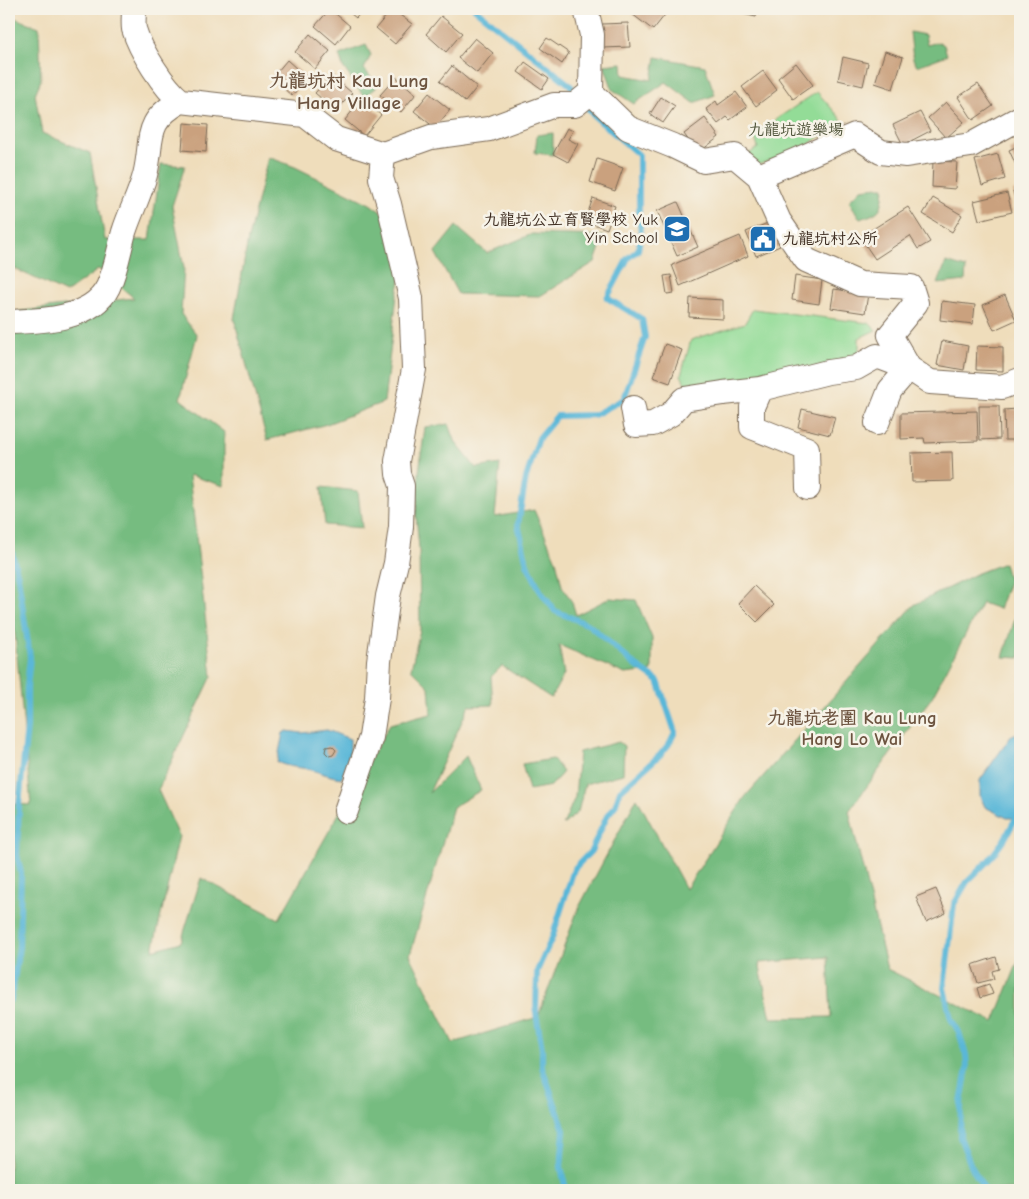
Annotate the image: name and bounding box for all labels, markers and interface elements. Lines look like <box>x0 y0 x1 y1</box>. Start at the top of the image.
district label: 九龍坑村 Kau Lung Hang Village <box>269 70 429 114</box>
park label: 九龍坑遊樂場 <box>748 121 844 139</box>
place label: 九龍坑公立育賢學校 Yuk Yin School <box>483 211 658 247</box>
school or university icon: 九龍坑公立育賢學校 Yuk Yin School <box>662 214 692 244</box>
public building icon: 九龍坑村公所 <box>748 224 778 254</box>
place label: 九龍坑村公所 <box>782 230 878 248</box>
district label: 九龍坑老圍 Kau Lung Hang Lo Wai <box>767 708 937 750</box>

